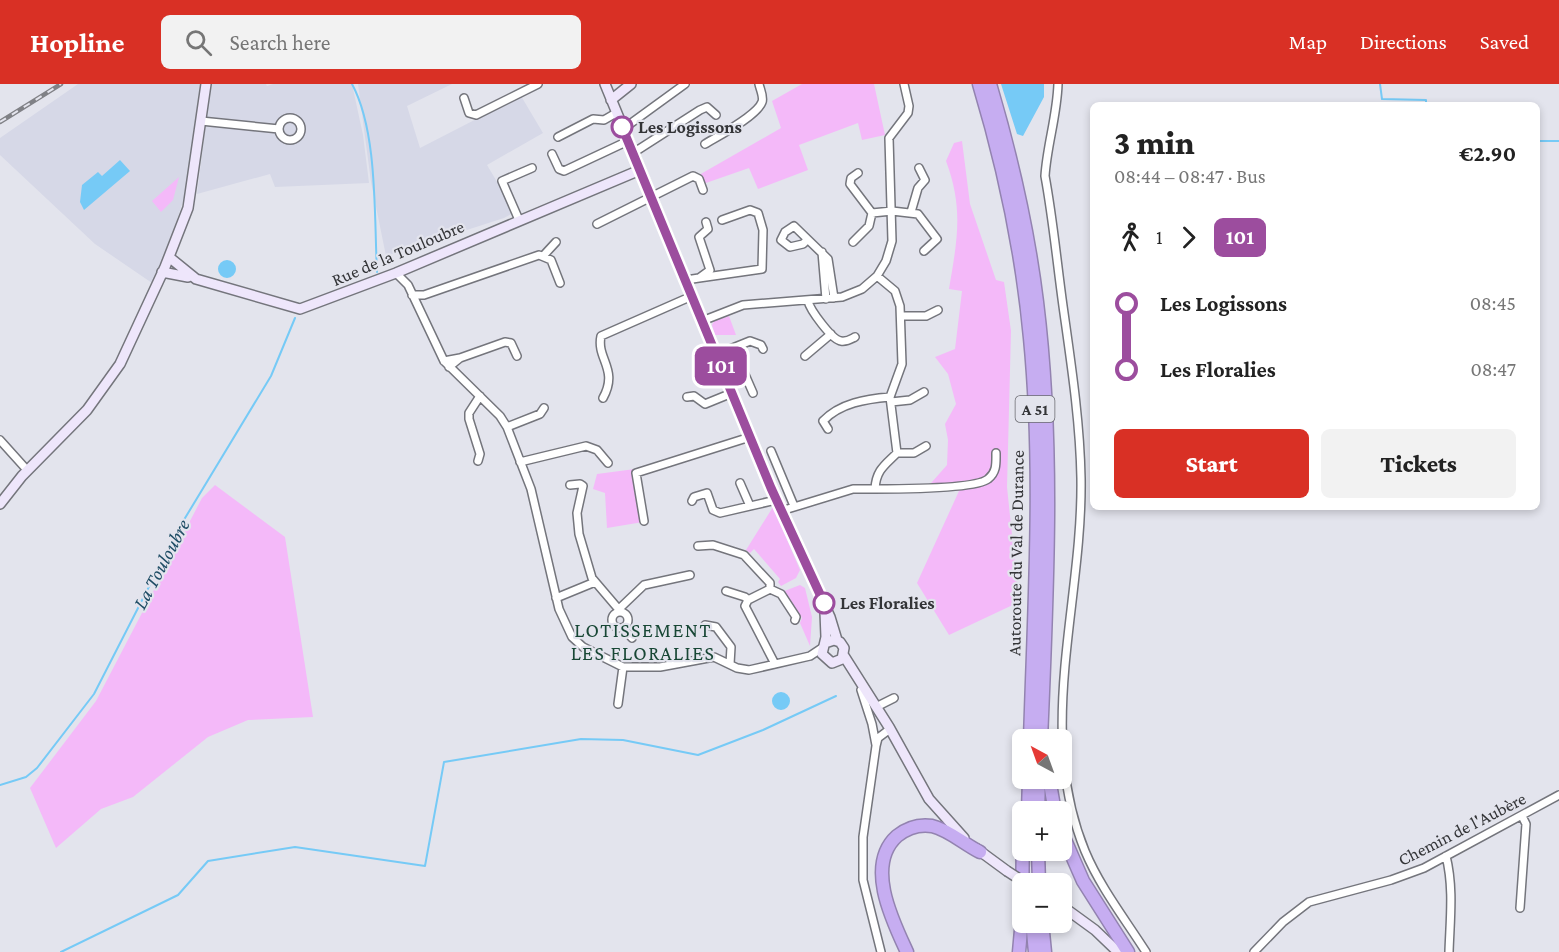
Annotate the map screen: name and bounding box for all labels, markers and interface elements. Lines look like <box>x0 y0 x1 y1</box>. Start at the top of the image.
search box <box>161 15 581 69</box>
icon: search <box>182 26 215 59</box>
text: Hopline <box>30 27 125 58</box>
text: Search here <box>230 30 331 55</box>
text: Map <box>1289 30 1327 54</box>
text: Directions <box>1360 30 1447 54</box>
text: Saved <box>1480 30 1529 54</box>
marker: Les Logissons <box>611 116 633 138</box>
place label: Les Logissons <box>638 117 742 137</box>
text: 3 min <box>1114 124 1195 161</box>
text: €2.90 <box>1459 141 1516 166</box>
text: 08:44 – 08:47 · Bus <box>1114 165 1266 187</box>
street label: Rue de la Touloubre <box>329 216 467 290</box>
icon: walk <box>1114 221 1147 254</box>
icon: forward <box>1172 221 1205 254</box>
text: 101 <box>1226 225 1254 249</box>
text: 1 <box>1156 226 1163 248</box>
text: Les Logissons <box>1160 291 1287 316</box>
text: 08:45 <box>1470 292 1516 314</box>
line badge: 101 <box>686 346 756 386</box>
text: 101 <box>707 354 735 378</box>
text: Les Floralies <box>1160 357 1276 382</box>
text: 08:47 <box>1470 358 1516 380</box>
road number: A 51 <box>1016 396 1054 422</box>
button: Start <box>1114 429 1309 498</box>
button: Tickets <box>1321 429 1516 498</box>
street label: Autoroute du Val de Durance <box>1004 450 1028 656</box>
water label: La Touloubre <box>128 515 194 613</box>
marker: Les Floralies <box>813 592 835 614</box>
place label: Les Floralies <box>840 593 935 613</box>
district label: LOTISSEMENT LES FLORALIES <box>571 619 715 664</box>
north arrow <box>1012 729 1072 789</box>
map controls <box>1012 729 1072 933</box>
street label: Chemin de l'Aubère <box>1395 788 1529 870</box>
button: + <box>1012 801 1072 861</box>
button: − <box>1012 873 1072 933</box>

